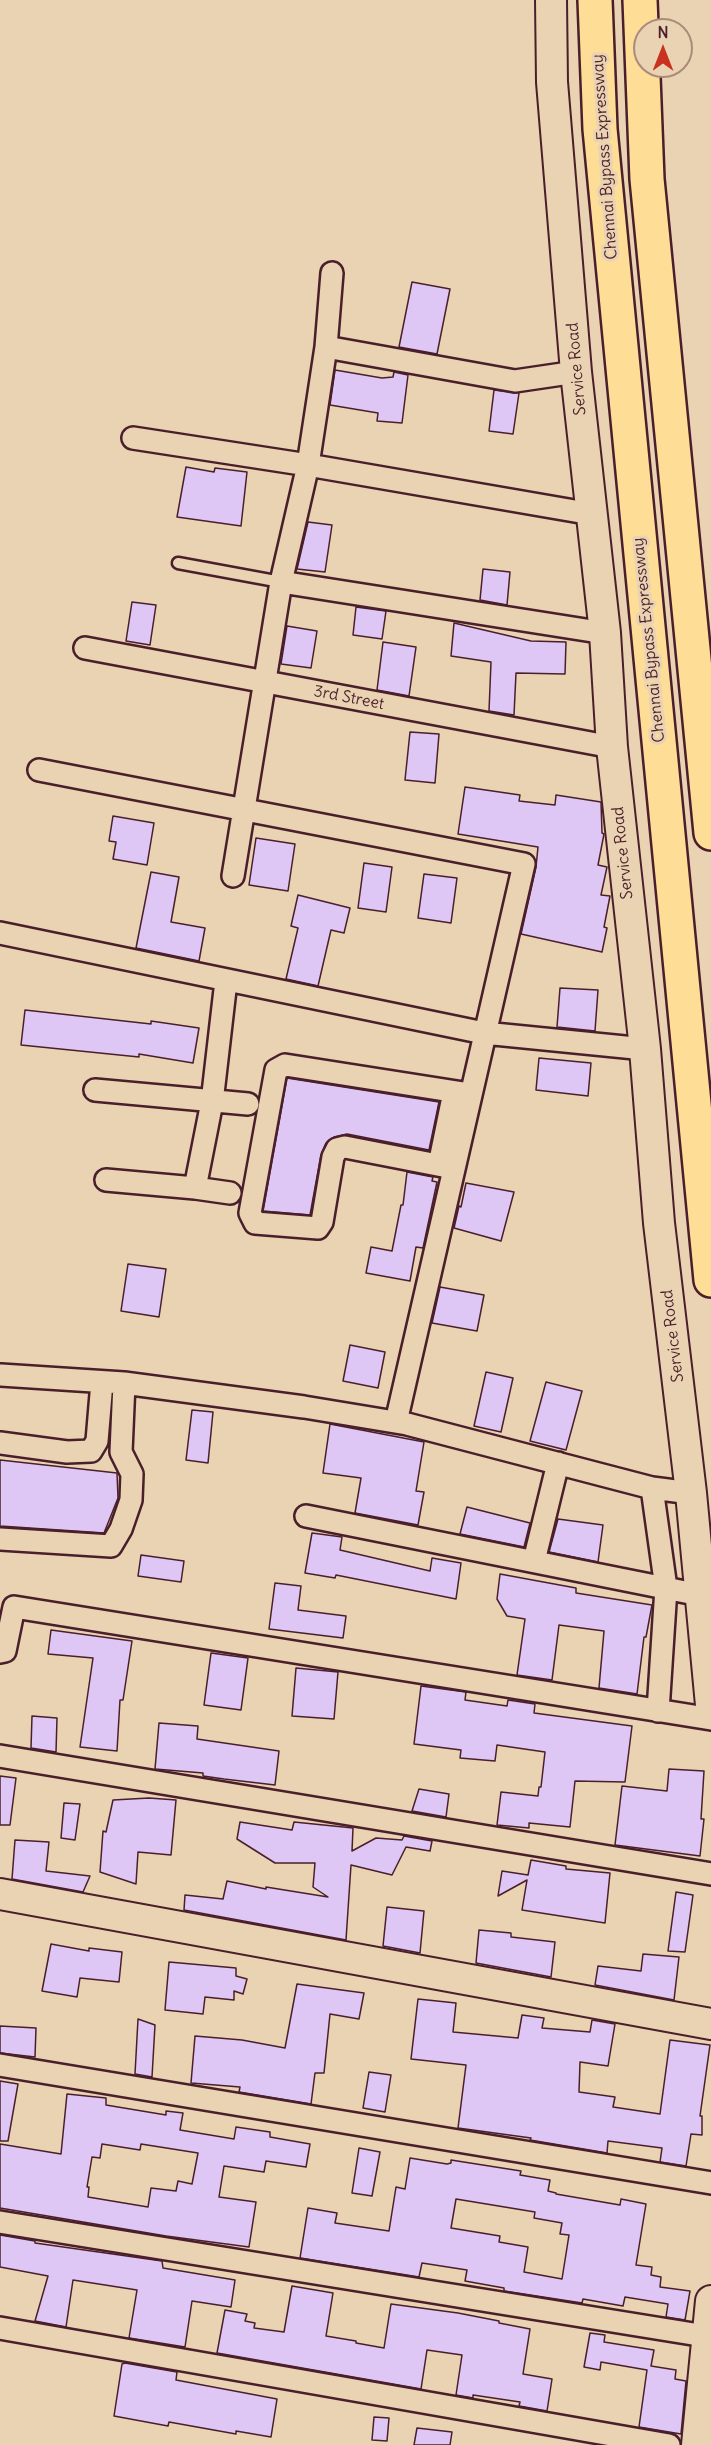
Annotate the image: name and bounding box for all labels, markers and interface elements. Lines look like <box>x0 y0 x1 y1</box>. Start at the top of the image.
north arrow <box>633 18 693 78</box>
text: N <box>657 22 669 42</box>
street label: Chennai Bypass Expressway <box>588 54 622 260</box>
street label: Service Road <box>563 322 591 416</box>
street label: Chennai Bypass Expressway <box>629 537 669 743</box>
street label: 3rd Street <box>312 682 386 714</box>
street label: Service Road <box>609 806 637 900</box>
street label: Service Road <box>658 1289 688 1383</box>

